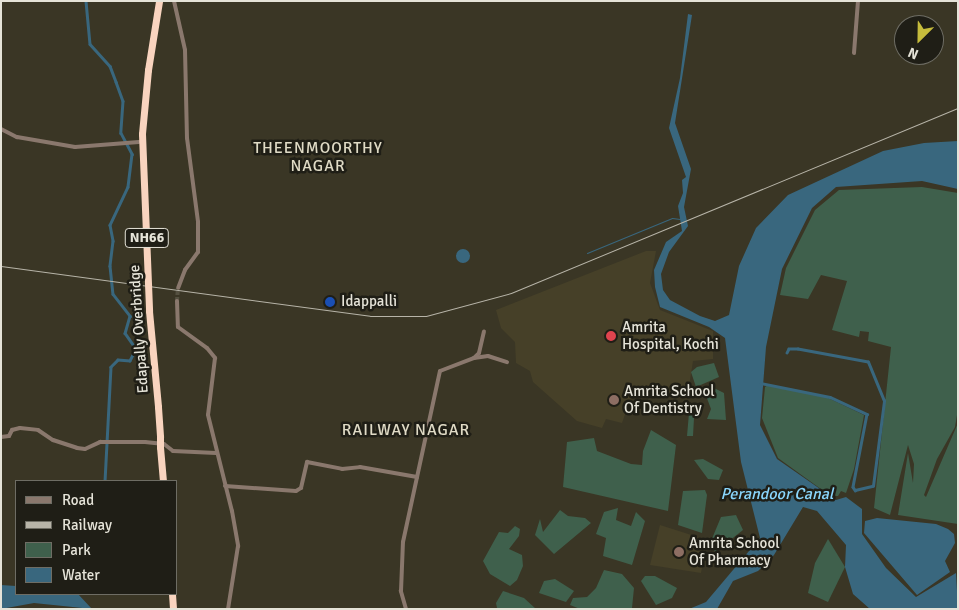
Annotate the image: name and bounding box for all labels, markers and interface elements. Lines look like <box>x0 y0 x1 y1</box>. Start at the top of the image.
north arrow <box>894 15 944 65</box>
text: N <box>906 44 921 63</box>
district label: THEENMOORTHY NAGAR <box>252 138 384 176</box>
road number: NH66 <box>124 227 170 250</box>
street label: Edapally Overbridge <box>126 264 152 394</box>
place label: Idappalli <box>341 293 397 311</box>
marker: Idappalli <box>323 295 337 309</box>
place label: Amrita Hospital, Kochi <box>622 318 719 353</box>
marker: Amrita Hospital, Kochi <box>604 329 618 343</box>
place label: Amrita School Of Dentistry <box>624 382 715 417</box>
marker: Amrita School Of Dentistry <box>608 394 620 406</box>
district label: RAILWAY NAGAR <box>340 420 472 440</box>
legend <box>15 480 178 595</box>
water label: Perandoor Canal <box>721 484 833 504</box>
text: Road <box>62 491 94 509</box>
text: Railway <box>62 516 112 534</box>
place label: Amrita School Of Pharmacy <box>689 534 780 569</box>
text: Park <box>62 541 91 559</box>
marker: Amrita School Of Pharmacy <box>673 546 685 558</box>
text: Water <box>62 566 100 584</box>

